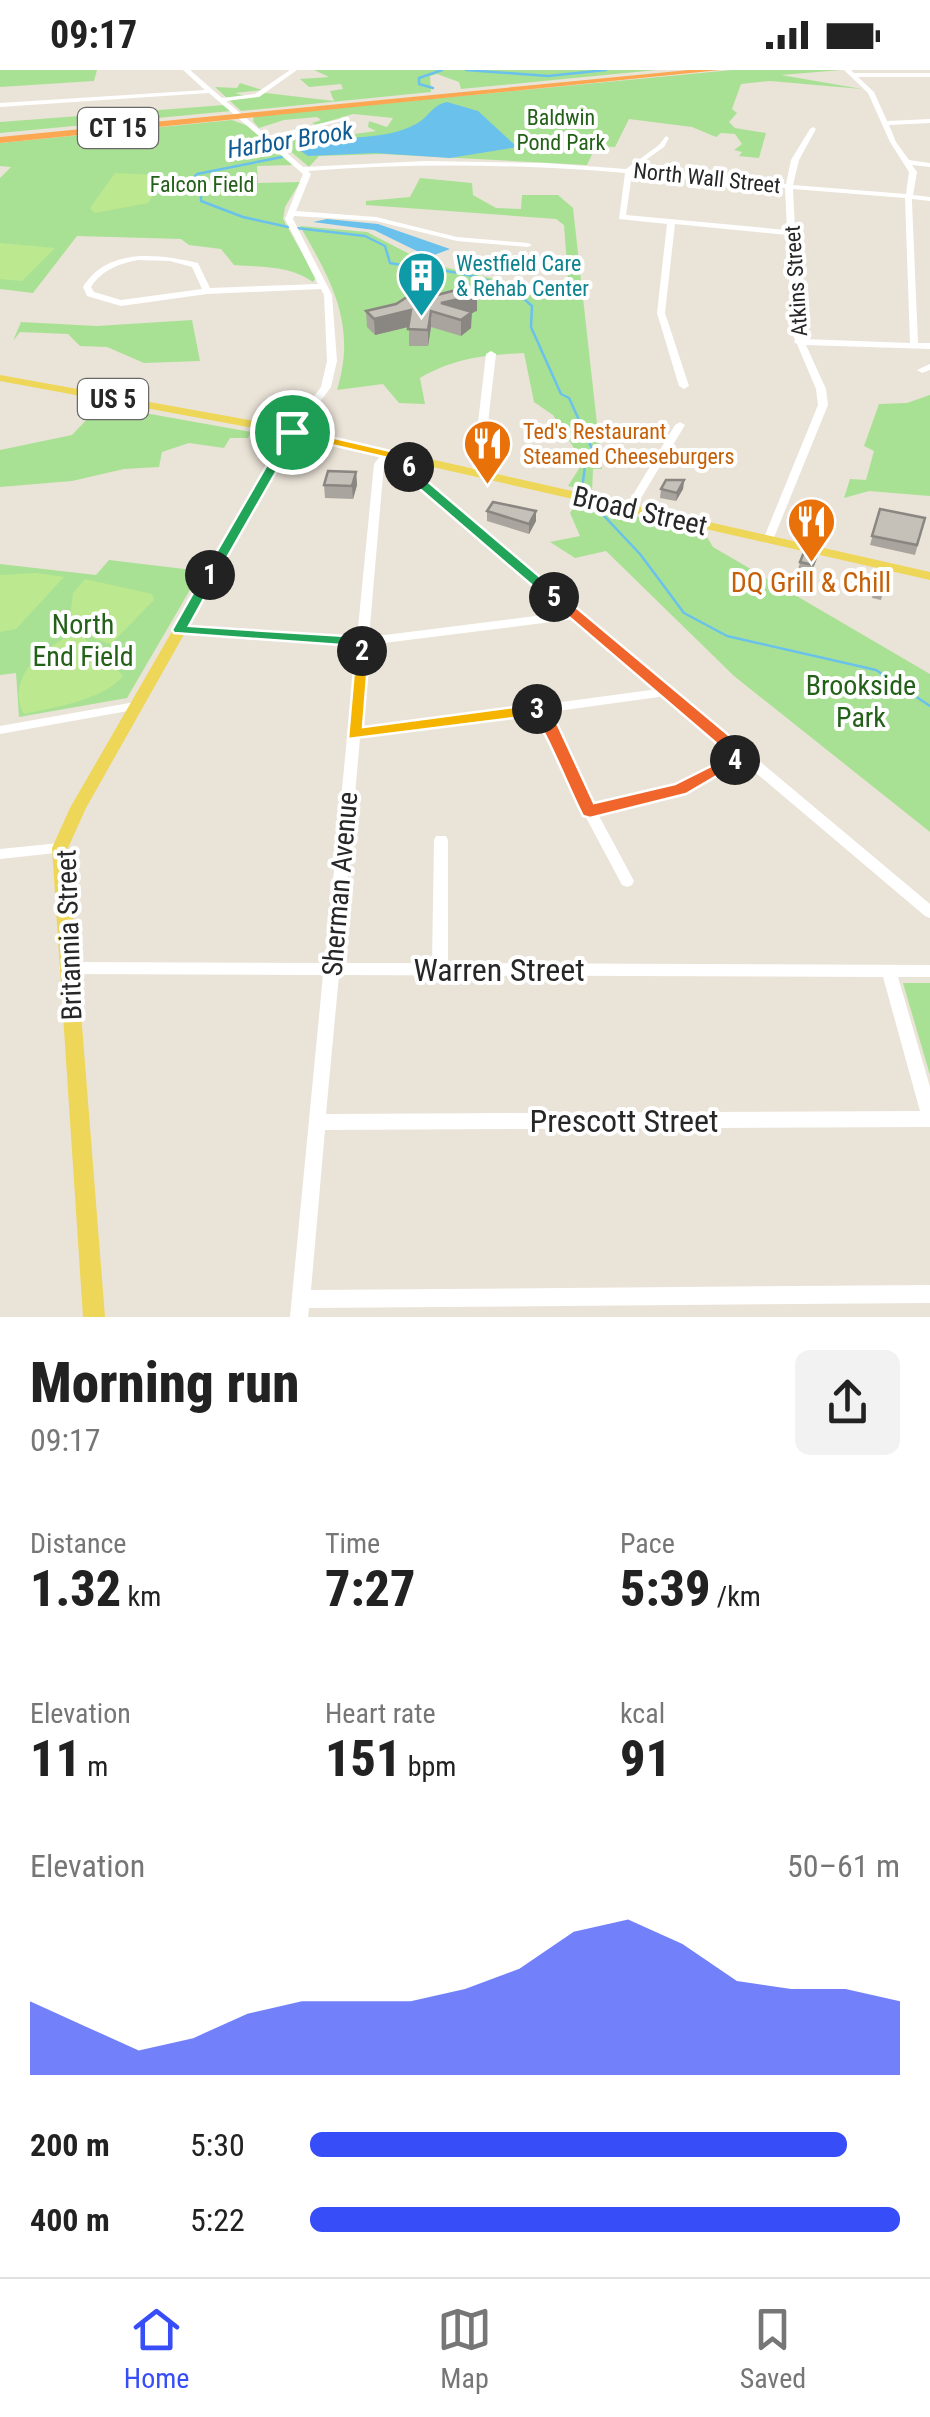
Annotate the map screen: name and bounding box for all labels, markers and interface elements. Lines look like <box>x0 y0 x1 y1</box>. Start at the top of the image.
text: 09:17 <box>50 13 137 57</box>
park label: Baldwin Pond Park <box>517 105 606 155</box>
road number: CT 15 <box>78 108 158 148</box>
water label: Harbor Brook <box>225 116 356 164</box>
street label: North Wall Street <box>632 158 782 198</box>
park label: Falcon Field <box>150 172 254 197</box>
street label: Atkins Street <box>780 225 812 337</box>
building icon: Westfield Care & Rehab Center <box>395 250 447 318</box>
place label: Westfield Care & Rehab Center <box>456 251 589 301</box>
road number: US 5 <box>78 379 148 419</box>
pin <box>250 390 335 475</box>
icon: arrive <box>265 405 320 460</box>
restaurant icon: Ted's Restaurant Steamed Cheeseburgers <box>462 418 514 486</box>
place label: Ted's Restaurant Steamed Cheeseburgers <box>523 419 735 469</box>
pin: 6 <box>384 442 434 492</box>
text: 6 <box>402 450 416 483</box>
street label: Broad Street <box>570 480 710 542</box>
restaurant icon: DQ Grill & Chill <box>785 496 837 564</box>
pin: 1 <box>185 550 235 600</box>
text: 1 <box>203 558 217 591</box>
place label: DQ Grill & Chill <box>731 566 891 599</box>
pin: 5 <box>529 572 579 622</box>
text: 5 <box>547 580 561 613</box>
park label: North End Field <box>32 608 134 673</box>
pin: 2 <box>337 626 387 676</box>
text: 2 <box>355 634 369 667</box>
park label: Brookside Park <box>806 669 916 734</box>
pin: 3 <box>512 684 562 734</box>
text: 3 <box>530 692 544 725</box>
pin: 4 <box>710 735 760 785</box>
text: 4 <box>728 743 742 776</box>
street label: Sherman Avenue <box>316 791 364 977</box>
street label: Britannia Street <box>50 849 88 1021</box>
street label: Warren Street <box>413 951 585 989</box>
street label: Prescott Street <box>530 1102 718 1140</box>
button: share <box>795 1350 900 1455</box>
text: Morning run <box>30 1351 299 1415</box>
text: 09:17 <box>30 1421 101 1459</box>
text: Distance <box>30 1527 127 1560</box>
text: Time <box>325 1527 380 1560</box>
text: Pace <box>620 1527 675 1560</box>
text: 1.32 <box>30 1560 121 1618</box>
text: 7:27 <box>325 1560 415 1618</box>
text: 5:39 <box>620 1560 710 1618</box>
text: km <box>121 1580 161 1613</box>
text: /km <box>710 1580 761 1613</box>
text: Elevation <box>30 1697 131 1730</box>
text: Heart rate <box>325 1697 436 1730</box>
text: kcal <box>620 1697 665 1730</box>
text: 11 <box>30 1730 81 1788</box>
text: 151 <box>325 1730 401 1788</box>
text: 91 <box>620 1730 671 1788</box>
text: m <box>81 1750 108 1783</box>
text: bpm <box>401 1750 456 1783</box>
text: Elevation <box>30 1847 145 1885</box>
text: 50–61 m <box>787 1847 900 1885</box>
text: 200 m <box>30 2126 110 2164</box>
text: 5:30 <box>190 2126 245 2164</box>
text: 400 m <box>30 2201 110 2239</box>
text: 5:22 <box>190 2201 245 2239</box>
tab: Home <box>124 2302 189 2395</box>
tab: Map <box>437 2302 492 2395</box>
tab: Saved <box>740 2302 806 2395</box>

